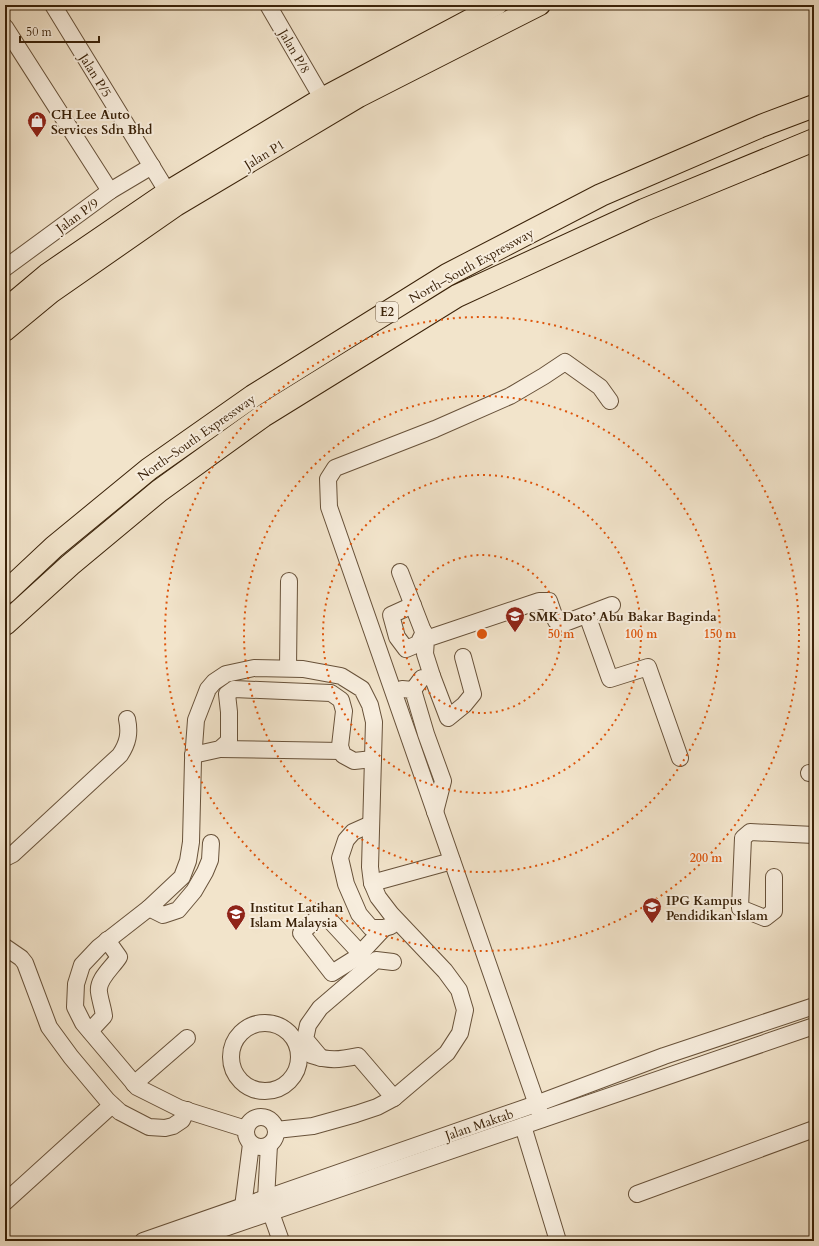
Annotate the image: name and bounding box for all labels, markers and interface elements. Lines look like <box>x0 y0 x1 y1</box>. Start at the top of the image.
scale bar <box>20 18 99 44</box>
text: 50 m <box>26 24 53 40</box>
street label: Jalan P/8 <box>273 24 314 77</box>
street label: Jalan P/5 <box>74 49 116 101</box>
place label: CH Lee Auto Services Sdn Bhd <box>51 106 153 139</box>
shop icon: CH Lee Auto Services Sdn Bhd <box>26 110 48 138</box>
street label: Jalan P1 <box>239 136 288 175</box>
street label: Jalan P/9 <box>51 194 103 238</box>
street label: North–South Expressway <box>406 224 537 308</box>
road number: E2 <box>376 302 398 322</box>
street label: North–South Expressway <box>134 390 259 485</box>
school or university icon: SMK Dato’ Abu Bakar Baginda <box>504 605 526 633</box>
place label: SMK Dato’ Abu Bakar Baginda <box>529 608 717 626</box>
text: 50 m <box>548 626 575 642</box>
text: 100 m <box>625 626 658 642</box>
text: 150 m <box>704 626 737 642</box>
centre of rings <box>475 627 489 641</box>
text: 200 m <box>690 850 723 866</box>
place label: IPG Kampus Pendidikan Islam <box>666 892 768 925</box>
school or university icon: IPG Kampus Pendidikan Islam <box>641 896 663 924</box>
place label: Institut Latihan Islam Malaysia <box>250 899 344 932</box>
school or university icon: Institut Latihan Islam Malaysia <box>225 903 247 931</box>
street label: Jalan Maktab <box>441 1105 516 1146</box>

